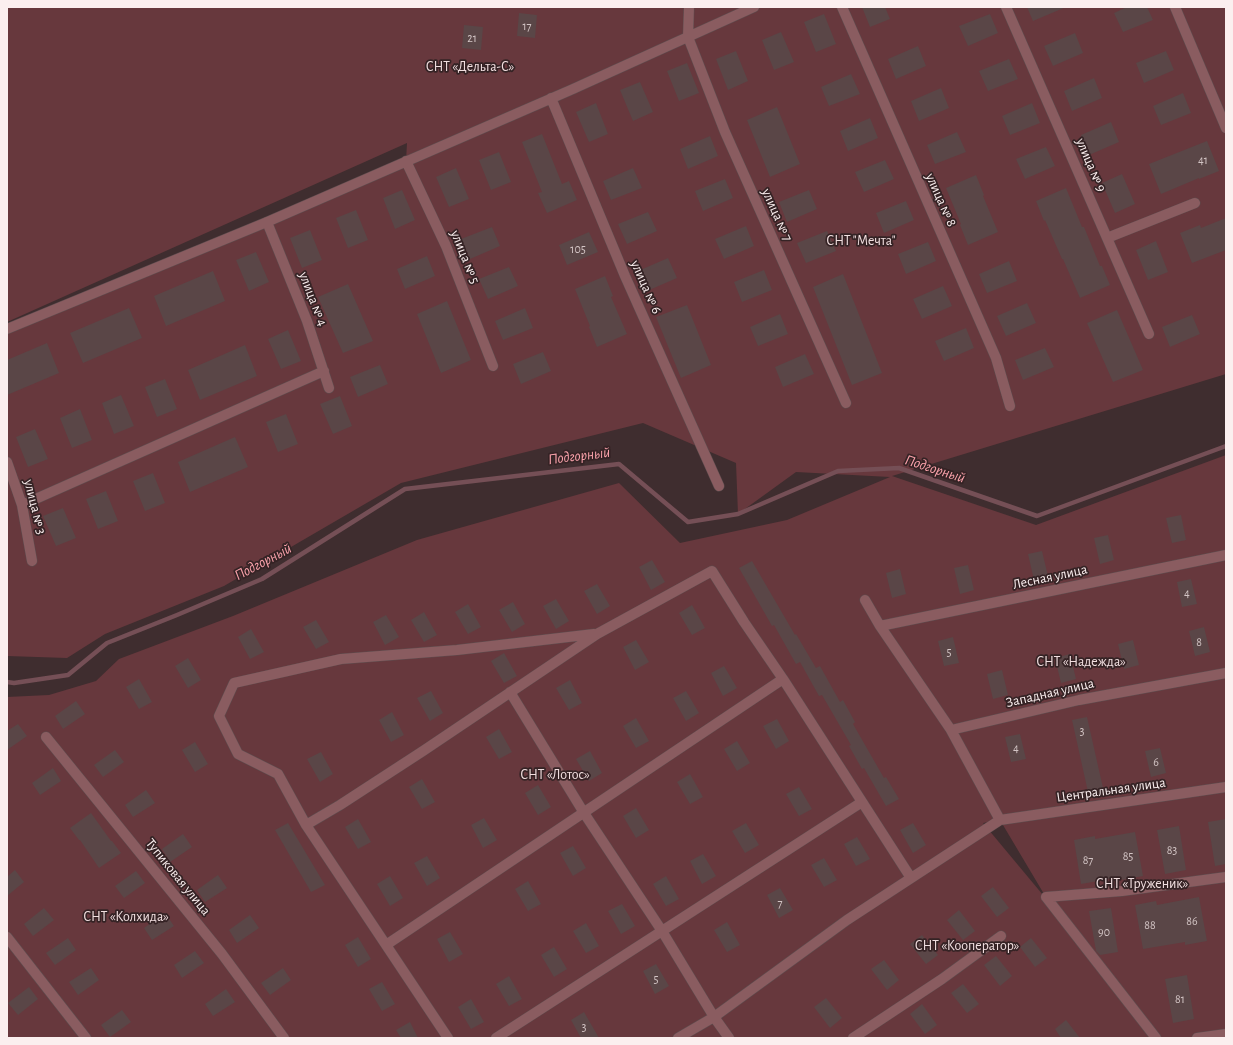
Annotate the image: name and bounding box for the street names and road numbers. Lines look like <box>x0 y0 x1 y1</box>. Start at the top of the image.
street label: улица № 9 <box>1072 136 1110 194</box>
street label: улица № 8 <box>922 171 960 229</box>
street label: улица № 7 <box>758 186 796 244</box>
street label: улица № 5 <box>447 228 483 286</box>
street label: улица № 6 <box>627 258 665 316</box>
street label: улица № 4 <box>295 269 331 329</box>
street label: улица № 3 <box>20 478 50 536</box>
street label: Лесная улица <box>1011 561 1089 593</box>
street label: Западная улица <box>1004 675 1096 711</box>
street label: Центральная улица <box>1055 774 1167 806</box>
street label: Тупиковая улица <box>142 835 214 919</box>

